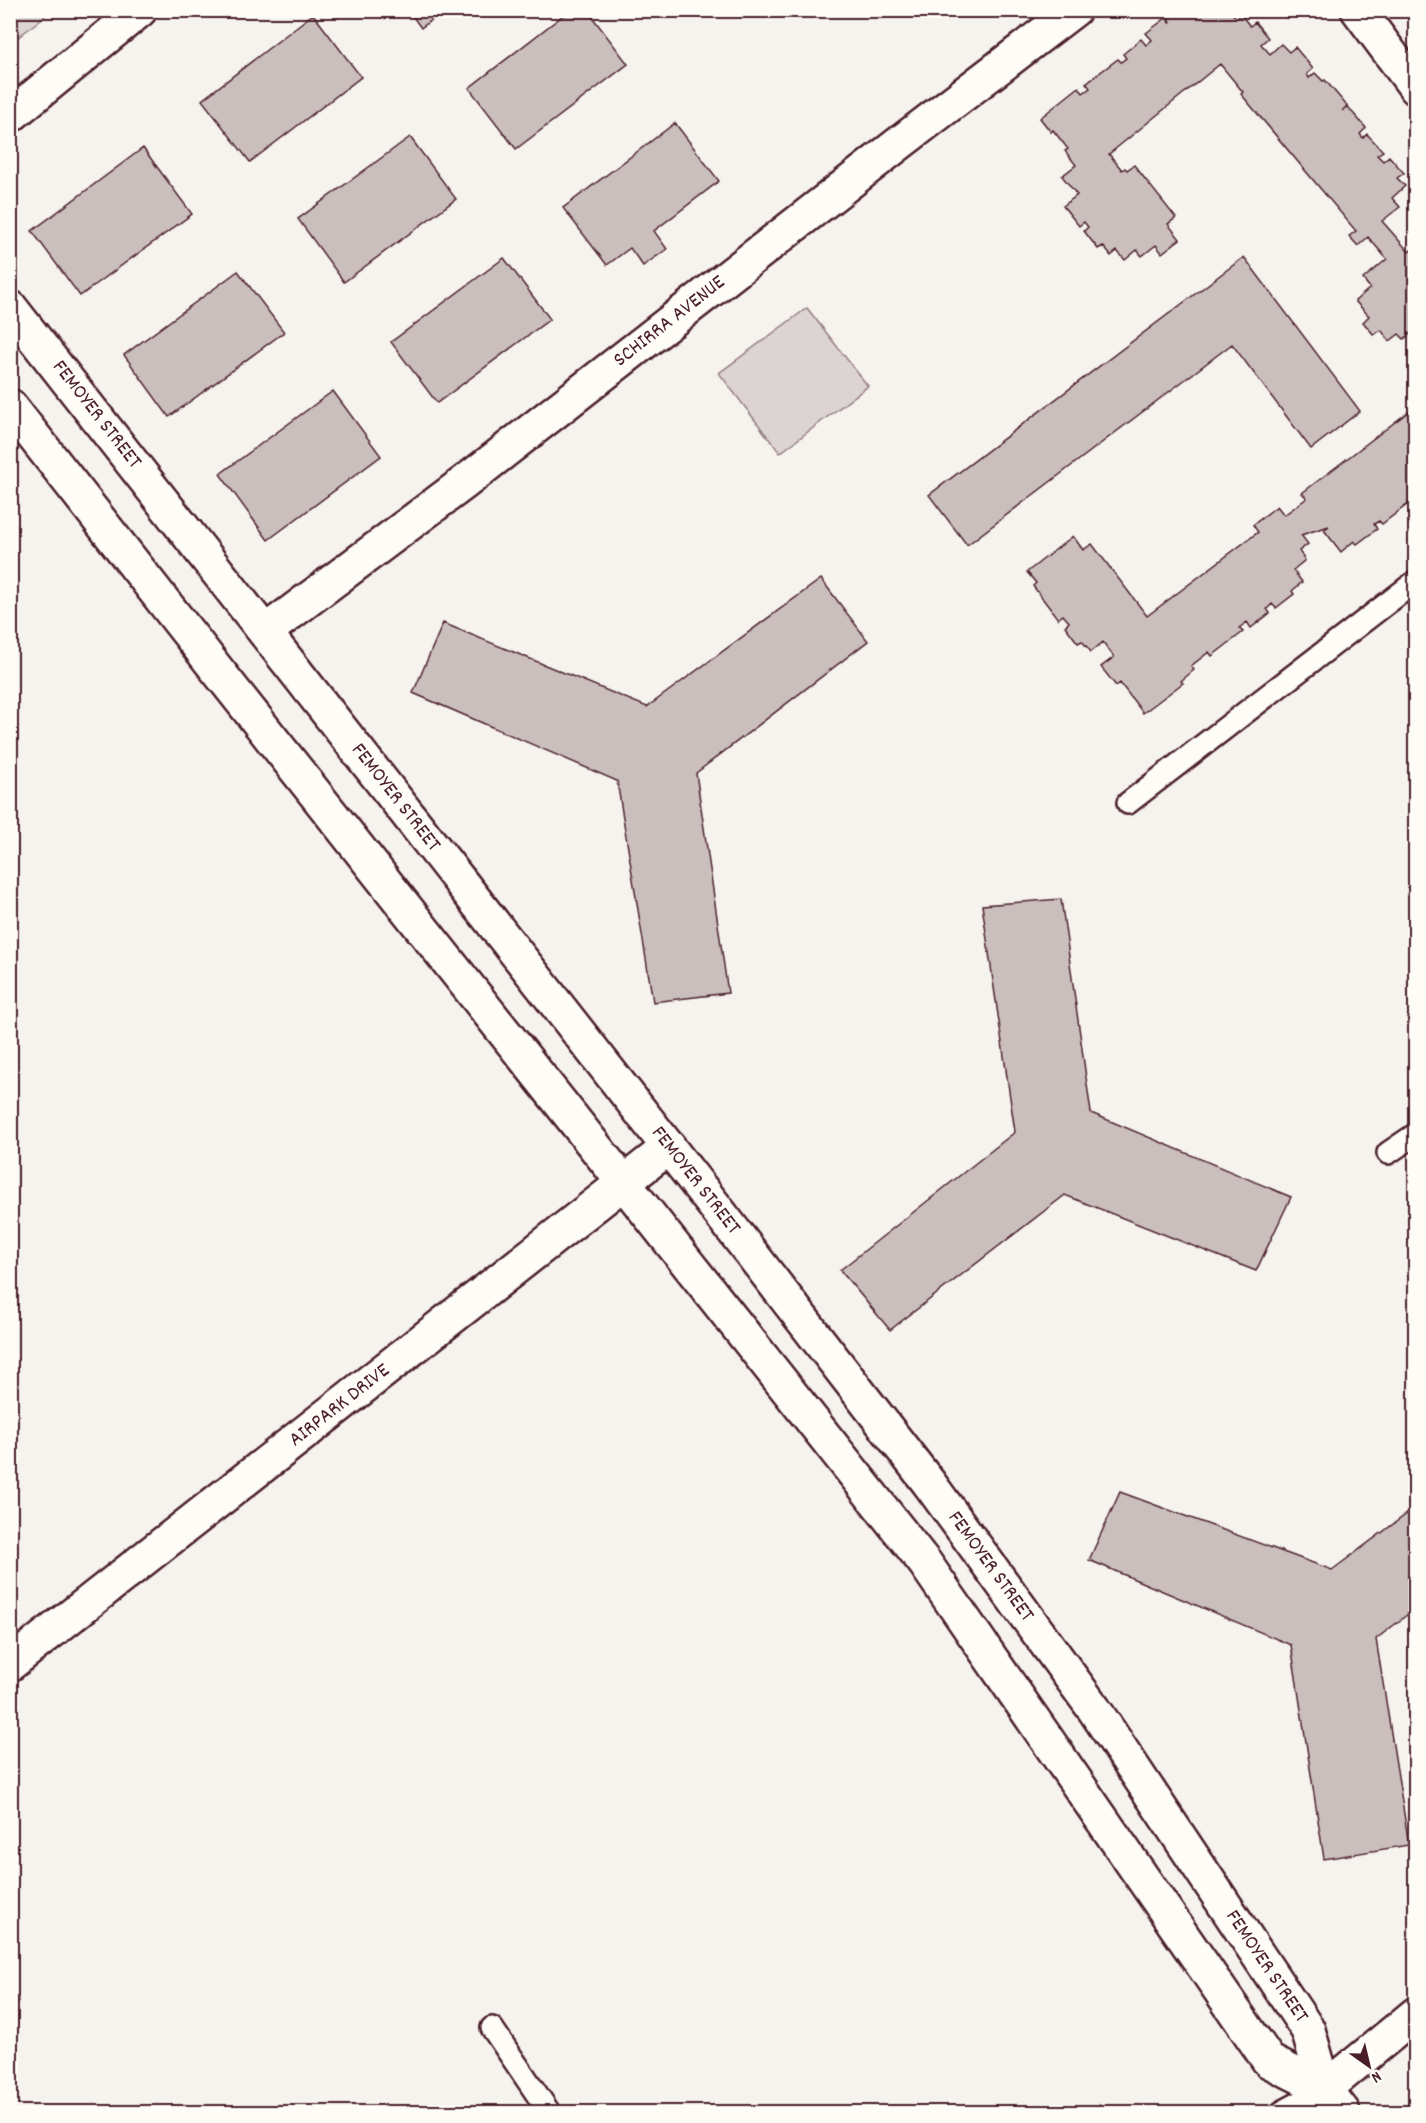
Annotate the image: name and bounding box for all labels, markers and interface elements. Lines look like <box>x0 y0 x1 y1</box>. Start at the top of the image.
street label: SCHIRRA AVENUE <box>608 268 733 375</box>
street label: FEMOYER STREET <box>44 354 148 476</box>
street label: FEMOYER STREET <box>343 737 447 859</box>
street label: FEMOYER STREET <box>643 1120 747 1242</box>
street label: AIRPARK DRIVE <box>283 1357 397 1455</box>
street label: FEMOYER STREET <box>939 1505 1041 1629</box>
street label: FEMOYER STREET <box>1217 1904 1315 2030</box>
north arrow <box>1339 2036 1399 2096</box>
text: N <box>1366 2065 1386 2088</box>

